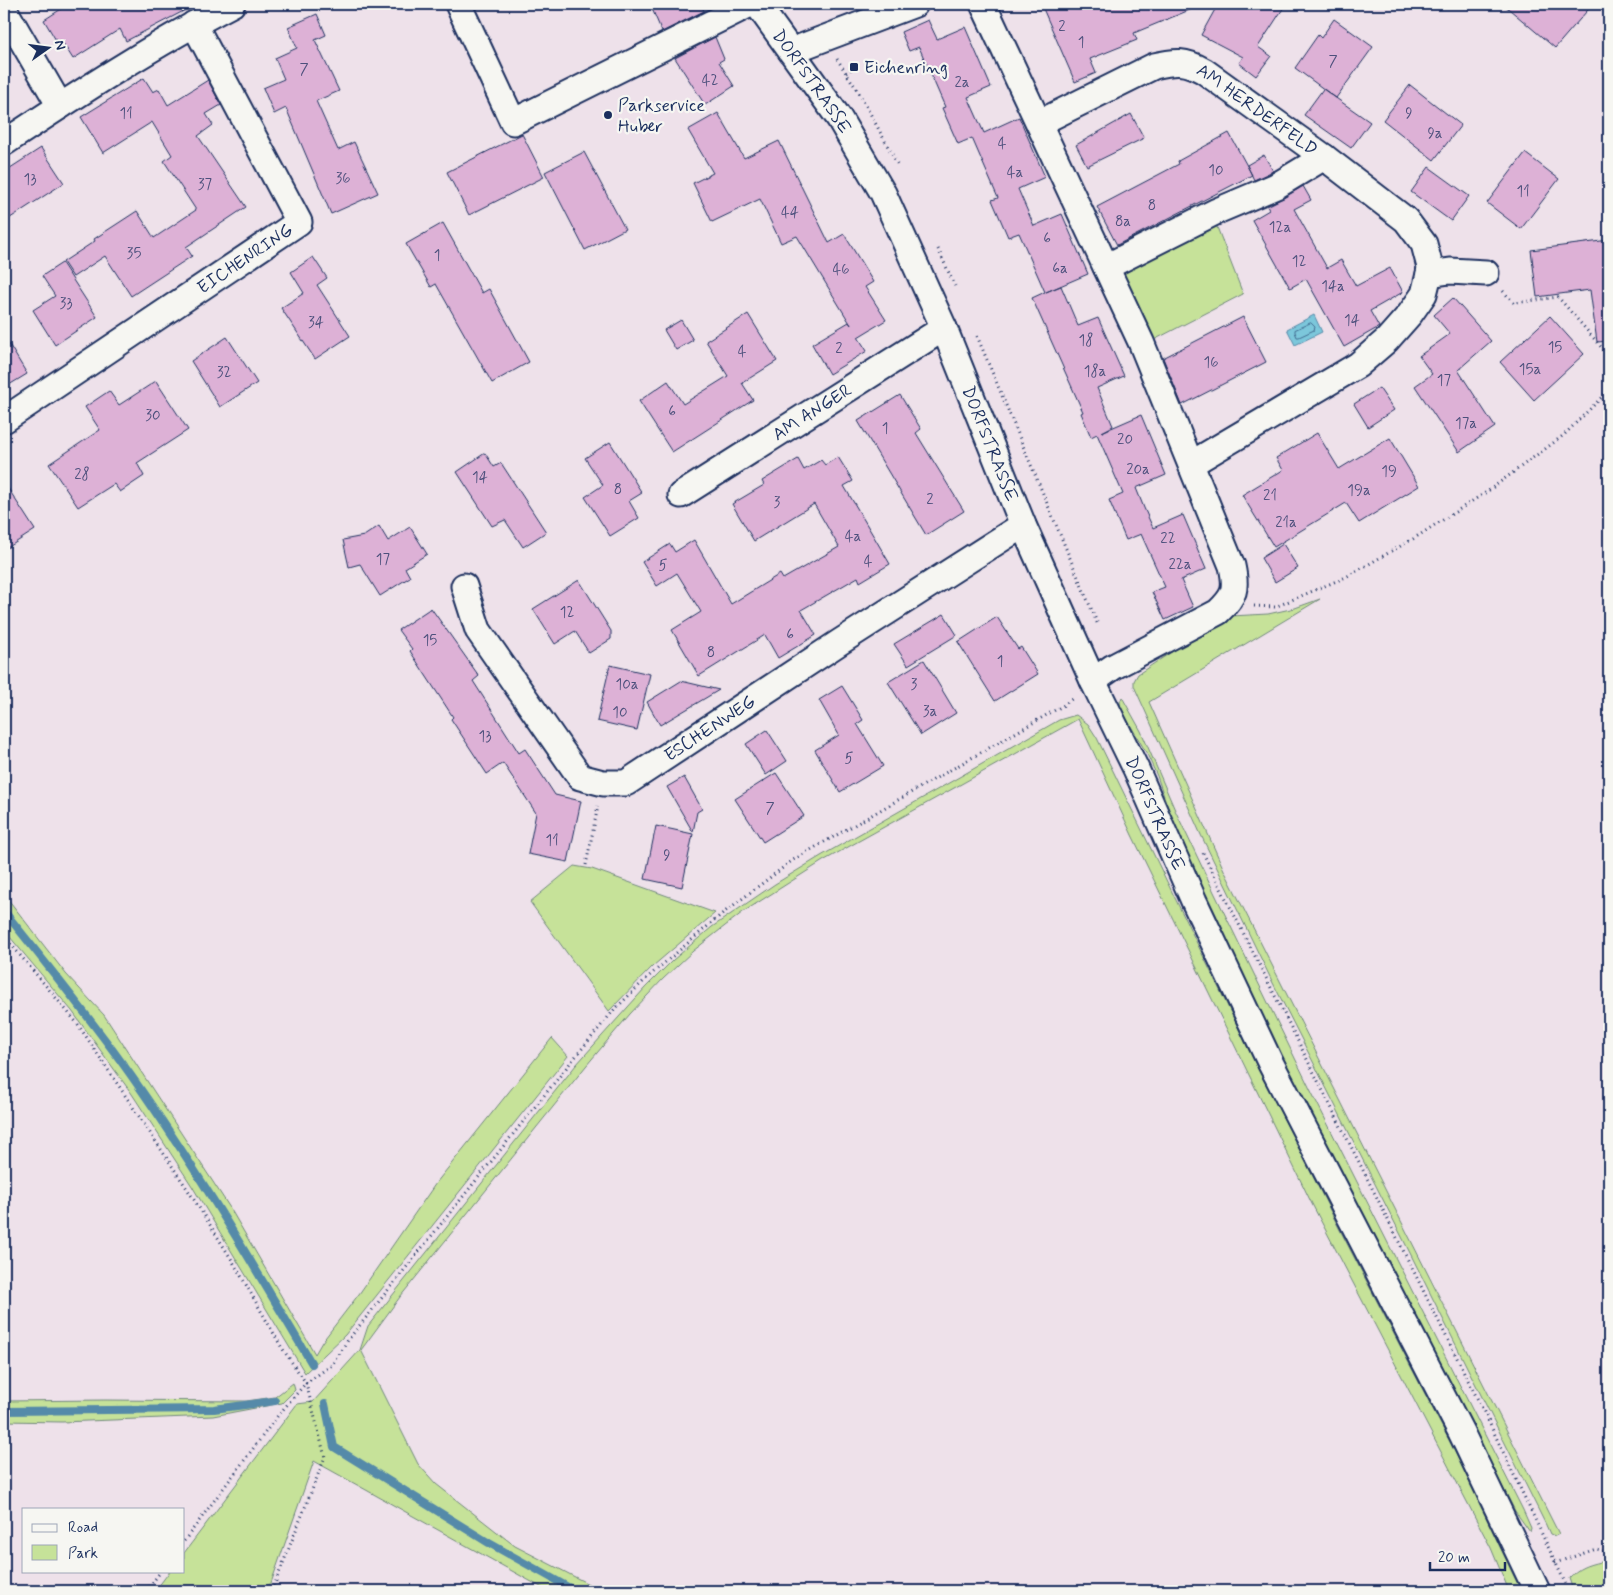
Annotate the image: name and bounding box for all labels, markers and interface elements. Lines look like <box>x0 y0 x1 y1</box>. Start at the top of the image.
house number: 2 <box>1058 17 1066 37</box>
north arrow <box>22 22 72 72</box>
street label: DORFSTRASSE <box>766 25 857 138</box>
house number: 1 <box>1078 33 1084 53</box>
text: N <box>50 38 70 52</box>
house number: 7 <box>1328 52 1338 72</box>
place label: Eichenring <box>864 56 948 80</box>
street label: AM HERDERFELD <box>1192 58 1322 162</box>
house number: 7 <box>299 60 309 80</box>
marker: Eichenring <box>848 61 860 73</box>
house number: 42 <box>702 71 718 91</box>
house number: 2a <box>954 73 970 93</box>
place label: Parkservice Huber <box>618 94 705 139</box>
house number: 11 <box>119 104 133 124</box>
house number: 9 <box>1405 104 1413 124</box>
marker: Parkservice Huber <box>602 109 614 121</box>
house number: 9a <box>1427 124 1443 144</box>
house number: 4 <box>998 134 1007 154</box>
house number: 10 <box>1208 161 1224 181</box>
house number: 4a <box>1007 163 1024 183</box>
house number: 36 <box>335 169 351 189</box>
house number: 13 <box>23 170 37 190</box>
house number: 37 <box>198 175 213 195</box>
house number: 11 <box>1516 182 1530 202</box>
house number: 8 <box>1148 196 1156 216</box>
house number: 44 <box>781 203 799 223</box>
house number: 8a <box>1115 212 1131 232</box>
street label: EICHENRING <box>193 218 298 300</box>
house number: 12a <box>1269 218 1291 238</box>
house number: 6 <box>1043 229 1051 249</box>
house number: 35 <box>127 244 141 264</box>
house number: 1 <box>434 246 440 266</box>
house number: 12 <box>1292 252 1306 272</box>
house number: 6a <box>1052 259 1068 279</box>
house number: 46 <box>832 260 850 280</box>
house number: 14a <box>1321 277 1345 297</box>
house number: 33 <box>59 294 73 314</box>
house number: 14 <box>1344 311 1360 331</box>
house number: 34 <box>308 313 324 333</box>
house number: 18 <box>1079 331 1093 351</box>
house number: 15 <box>1548 338 1562 358</box>
house number: 2 <box>835 339 843 359</box>
house number: 4 <box>738 342 747 362</box>
house number: 16 <box>1203 353 1219 373</box>
house number: 15a <box>1519 360 1541 380</box>
house number: 18a <box>1084 362 1107 382</box>
house number: 32 <box>217 363 231 383</box>
house number: 17 <box>1437 371 1452 391</box>
street label: AM ANGER <box>768 379 857 447</box>
street label: DORFSTRASSE <box>955 383 1023 505</box>
house number: 6 <box>668 402 676 422</box>
house number: 30 <box>145 406 161 426</box>
house number: 17a <box>1455 414 1477 434</box>
house number: 1 <box>882 419 888 439</box>
house number: 20 <box>1117 430 1133 450</box>
house number: 20a <box>1126 460 1150 480</box>
house number: 19 <box>1381 462 1397 482</box>
house number: 28 <box>74 465 90 485</box>
house number: 14 <box>472 468 488 488</box>
house number: 8 <box>614 480 622 500</box>
house number: 19a <box>1347 481 1371 501</box>
house number: 21 <box>1263 486 1277 506</box>
house number: 2 <box>926 490 934 510</box>
house number: 3 <box>774 493 781 513</box>
house number: 21a <box>1275 513 1297 533</box>
house number: 4a <box>845 527 862 547</box>
house number: 22 <box>1160 529 1176 549</box>
house number: 17 <box>376 550 391 570</box>
house number: 4 <box>864 552 873 572</box>
house number: 22a <box>1169 555 1192 575</box>
house number: 5 <box>658 556 668 576</box>
house number: 12 <box>560 603 574 623</box>
house number: 6 <box>786 625 794 645</box>
house number: 15 <box>423 631 437 651</box>
house number: 8 <box>707 643 715 663</box>
house number: 1 <box>997 652 1003 672</box>
house number: 10a <box>616 675 639 695</box>
house number: 3 <box>911 675 918 695</box>
street label: ESCHENWEG <box>660 690 760 768</box>
house number: 3a <box>923 702 938 722</box>
house number: 10 <box>612 703 628 723</box>
house number: 13 <box>478 727 492 747</box>
house number: 5 <box>844 749 854 769</box>
street label: DORFSTRASSE <box>1119 753 1190 875</box>
house number: 7 <box>765 799 775 819</box>
house number: 11 <box>545 831 559 851</box>
house number: 9 <box>663 846 671 866</box>
legend <box>22 1508 185 1572</box>
text: Road <box>68 1518 98 1538</box>
scale bar <box>1430 1540 1506 1572</box>
text: Park <box>68 1544 98 1564</box>
text: 20 m <box>1438 1548 1470 1568</box>

